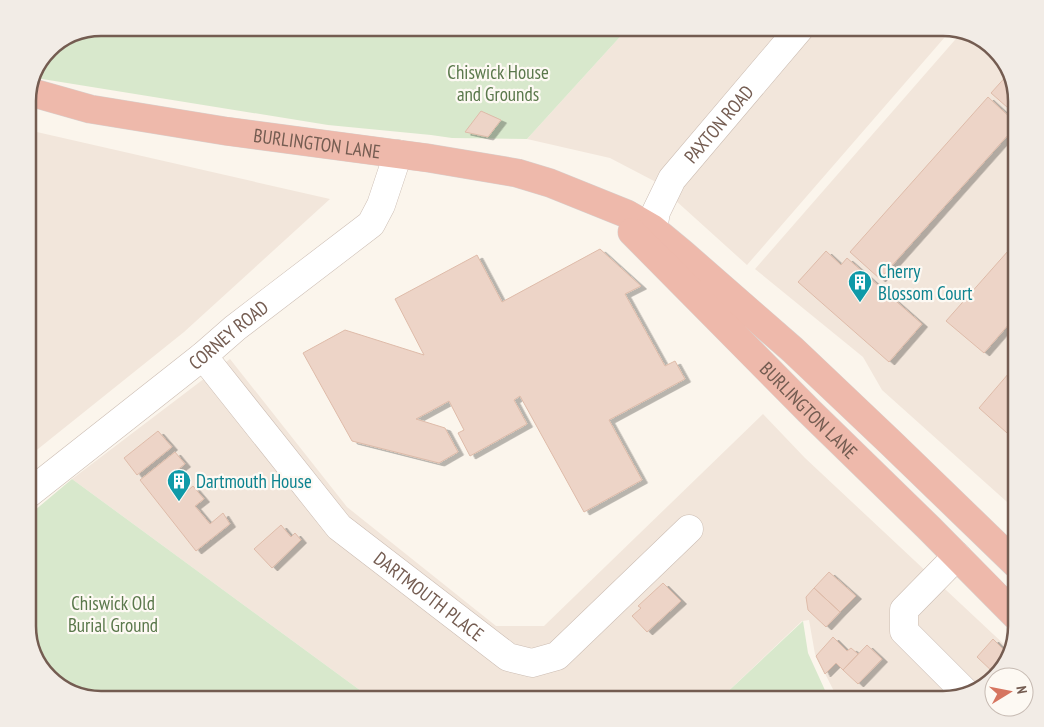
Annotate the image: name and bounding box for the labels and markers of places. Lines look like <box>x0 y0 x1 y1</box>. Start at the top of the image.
place label: Cherry Blossom Court <box>878 259 973 305</box>
building icon: Cherry Blossom Court <box>847 269 873 303</box>
building icon: Dartmouth House <box>166 468 192 502</box>
place label: Dartmouth House <box>196 469 312 493</box>

